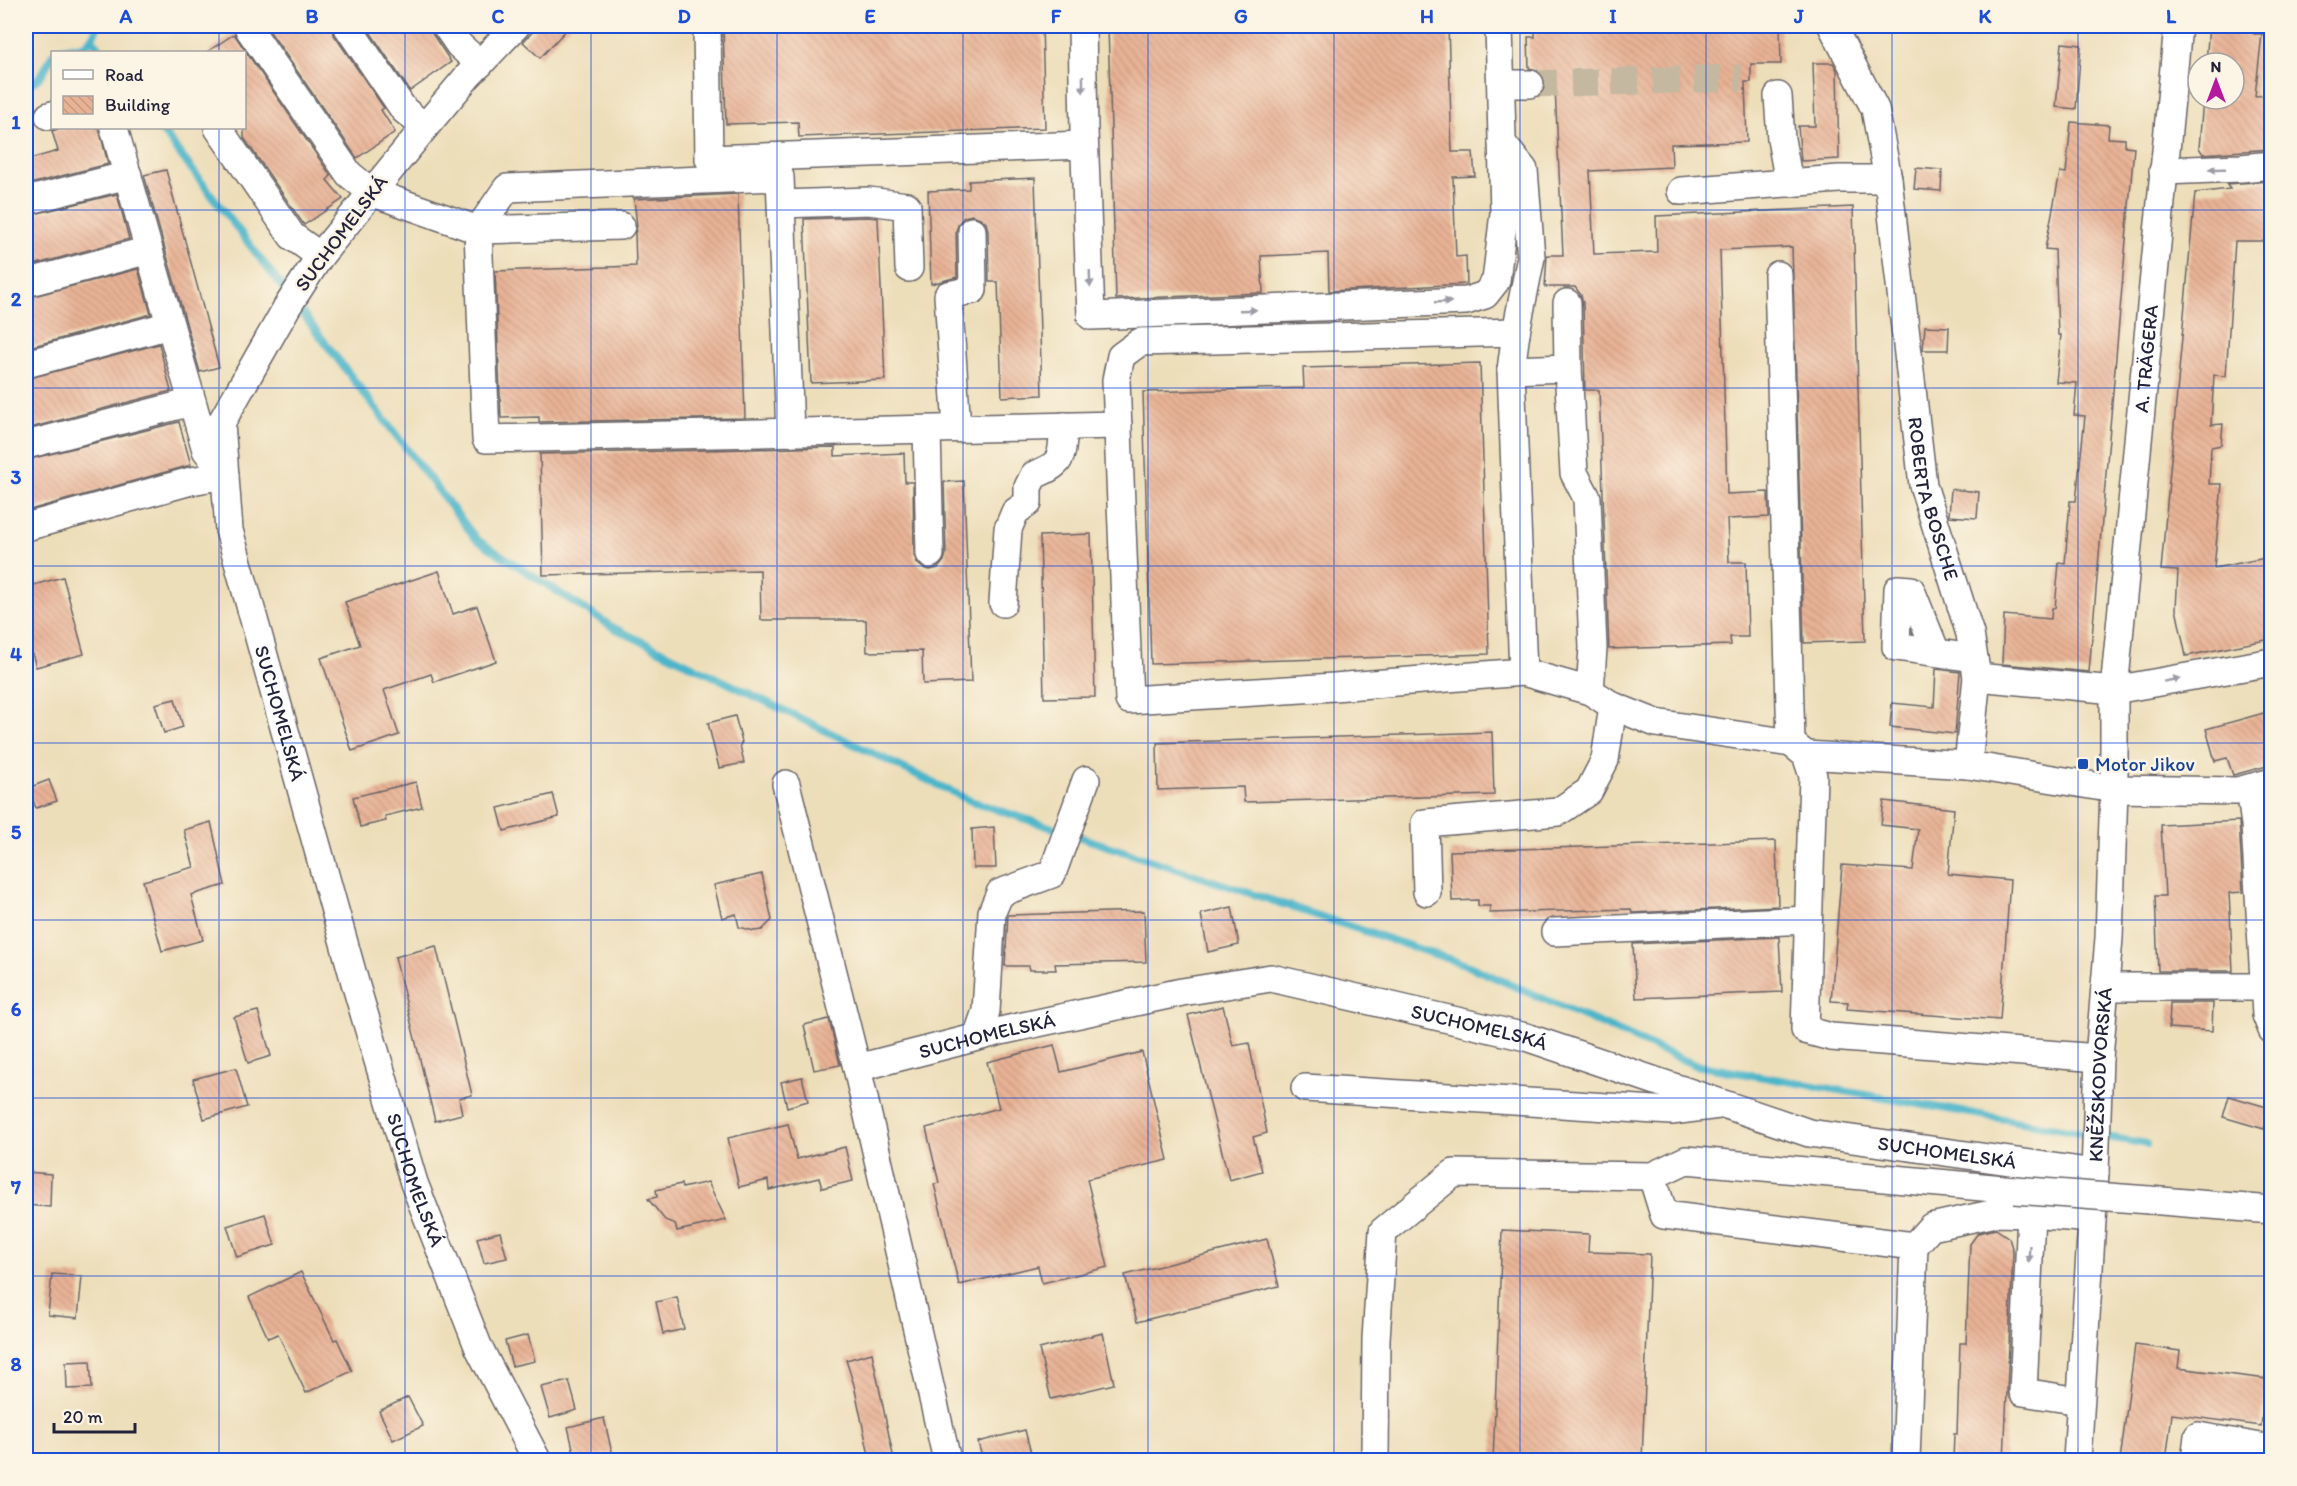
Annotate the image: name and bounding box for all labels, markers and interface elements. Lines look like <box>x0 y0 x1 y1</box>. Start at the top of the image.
text: A <box>119 4 133 28</box>
text: B <box>306 4 319 28</box>
text: C <box>492 4 505 28</box>
text: D <box>677 4 691 28</box>
text: E <box>864 4 876 28</box>
text: F <box>1051 4 1062 28</box>
text: G <box>1234 4 1248 28</box>
text: H <box>1420 4 1434 28</box>
text: I <box>1609 4 1617 28</box>
text: J <box>1793 4 1804 28</box>
text: K <box>1979 4 1993 28</box>
text: L <box>2166 4 2177 28</box>
legend <box>51 51 246 129</box>
north arrow <box>2186 51 2246 111</box>
text: N <box>2211 57 2221 76</box>
text: Road <box>105 64 144 86</box>
one-way arrow <box>1078 74 1088 93</box>
text: Building <box>105 94 171 116</box>
text: 1 <box>11 110 21 134</box>
one-way arrow <box>2208 164 2227 174</box>
street label: SUCHOMELSKÁ <box>289 170 393 296</box>
one-way arrow <box>1085 269 1094 288</box>
text: 2 <box>11 287 22 311</box>
one-way arrow <box>1434 297 1453 306</box>
street label: A. TRÄGERA <box>2129 303 2163 414</box>
one-way arrow <box>1239 305 1258 314</box>
street label: ROBERTA BOSCHE <box>1903 416 1964 583</box>
text: 3 <box>11 465 22 489</box>
text: 4 <box>10 642 22 666</box>
street label: SUCHOMELSKÁ <box>250 643 310 784</box>
one-way arrow <box>2162 675 2181 684</box>
place label: Motor Jikov <box>2095 752 2195 776</box>
marker: Motor Jikov <box>2076 757 2090 771</box>
text: 5 <box>11 820 22 844</box>
street label: KNĚŽSKODVORSKÁ <box>2083 986 2117 1162</box>
text: 6 <box>11 997 22 1021</box>
street label: SUCHOMELSKÁ <box>1409 999 1551 1056</box>
street label: SUCHOMELSKÁ <box>916 1008 1058 1064</box>
street label: SUCHOMELSKÁ <box>382 1110 450 1250</box>
street label: SUCHOMELSKÁ <box>1876 1131 2018 1174</box>
text: 7 <box>10 1175 21 1199</box>
one-way arrow <box>2025 1244 2034 1263</box>
text: 8 <box>11 1352 22 1376</box>
scale bar <box>54 1396 135 1434</box>
text: 20 m <box>63 1406 103 1428</box>

